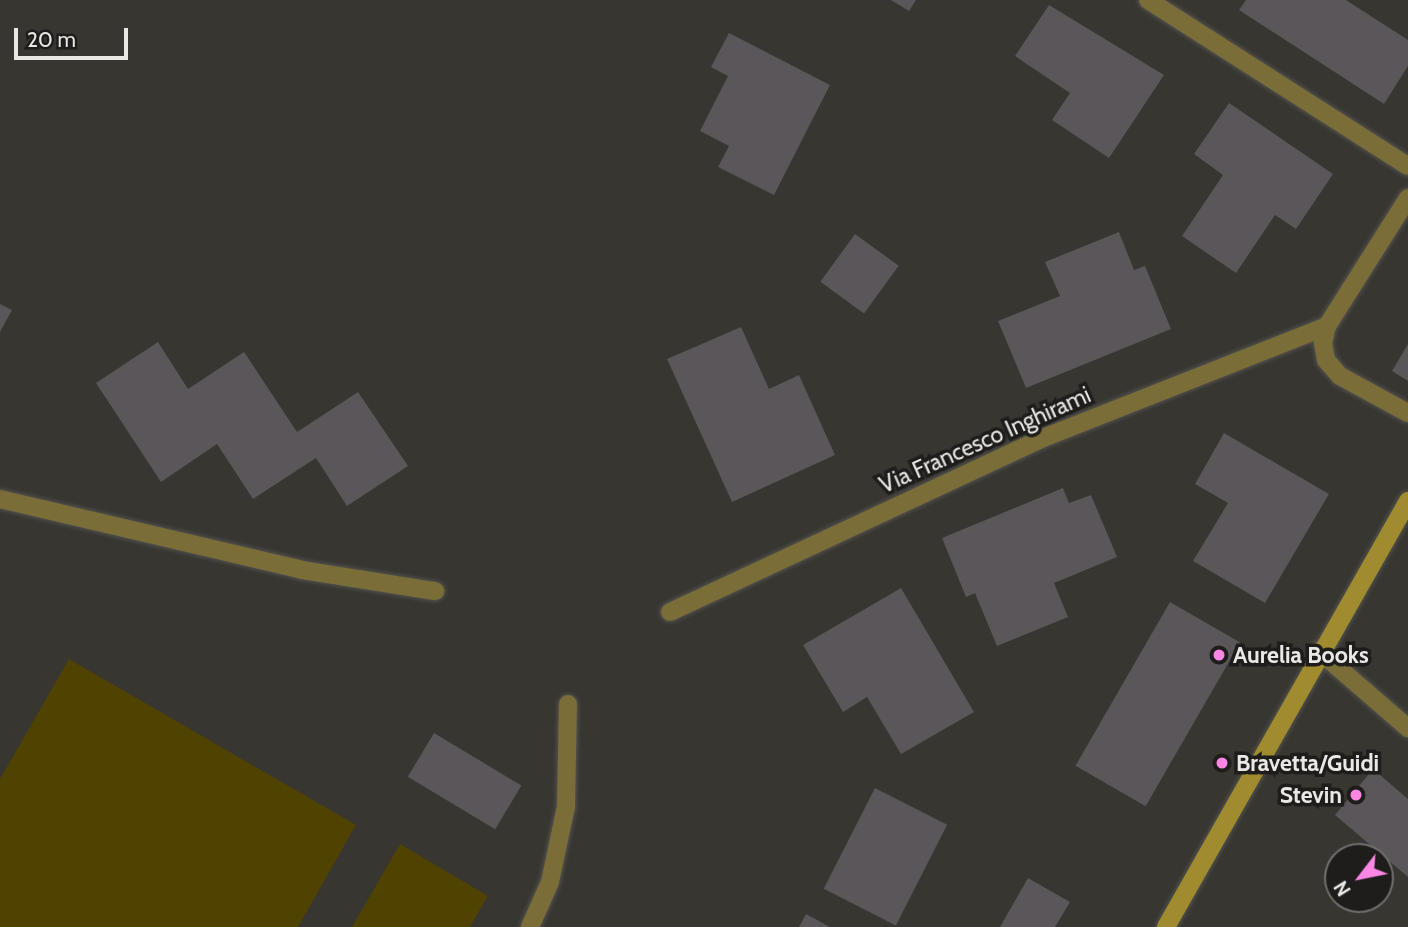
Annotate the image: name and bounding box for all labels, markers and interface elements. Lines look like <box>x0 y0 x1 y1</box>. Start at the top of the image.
scale bar <box>18 14 131 58</box>
text: 20 m <box>27 27 76 52</box>
street label: Via Francesco Inghirami <box>875 381 1095 499</box>
place label: Aurelia Books <box>1233 641 1369 669</box>
marker: Aurelia Books <box>1211 647 1227 663</box>
place label: Bravetta/Guidi <box>1236 749 1379 777</box>
marker: Bravetta/Guidi <box>1214 755 1230 771</box>
place label: Stevin <box>1280 781 1342 809</box>
marker: Stevin <box>1348 787 1364 803</box>
north arrow <box>1324 843 1394 913</box>
text: N <box>1329 877 1356 900</box>

